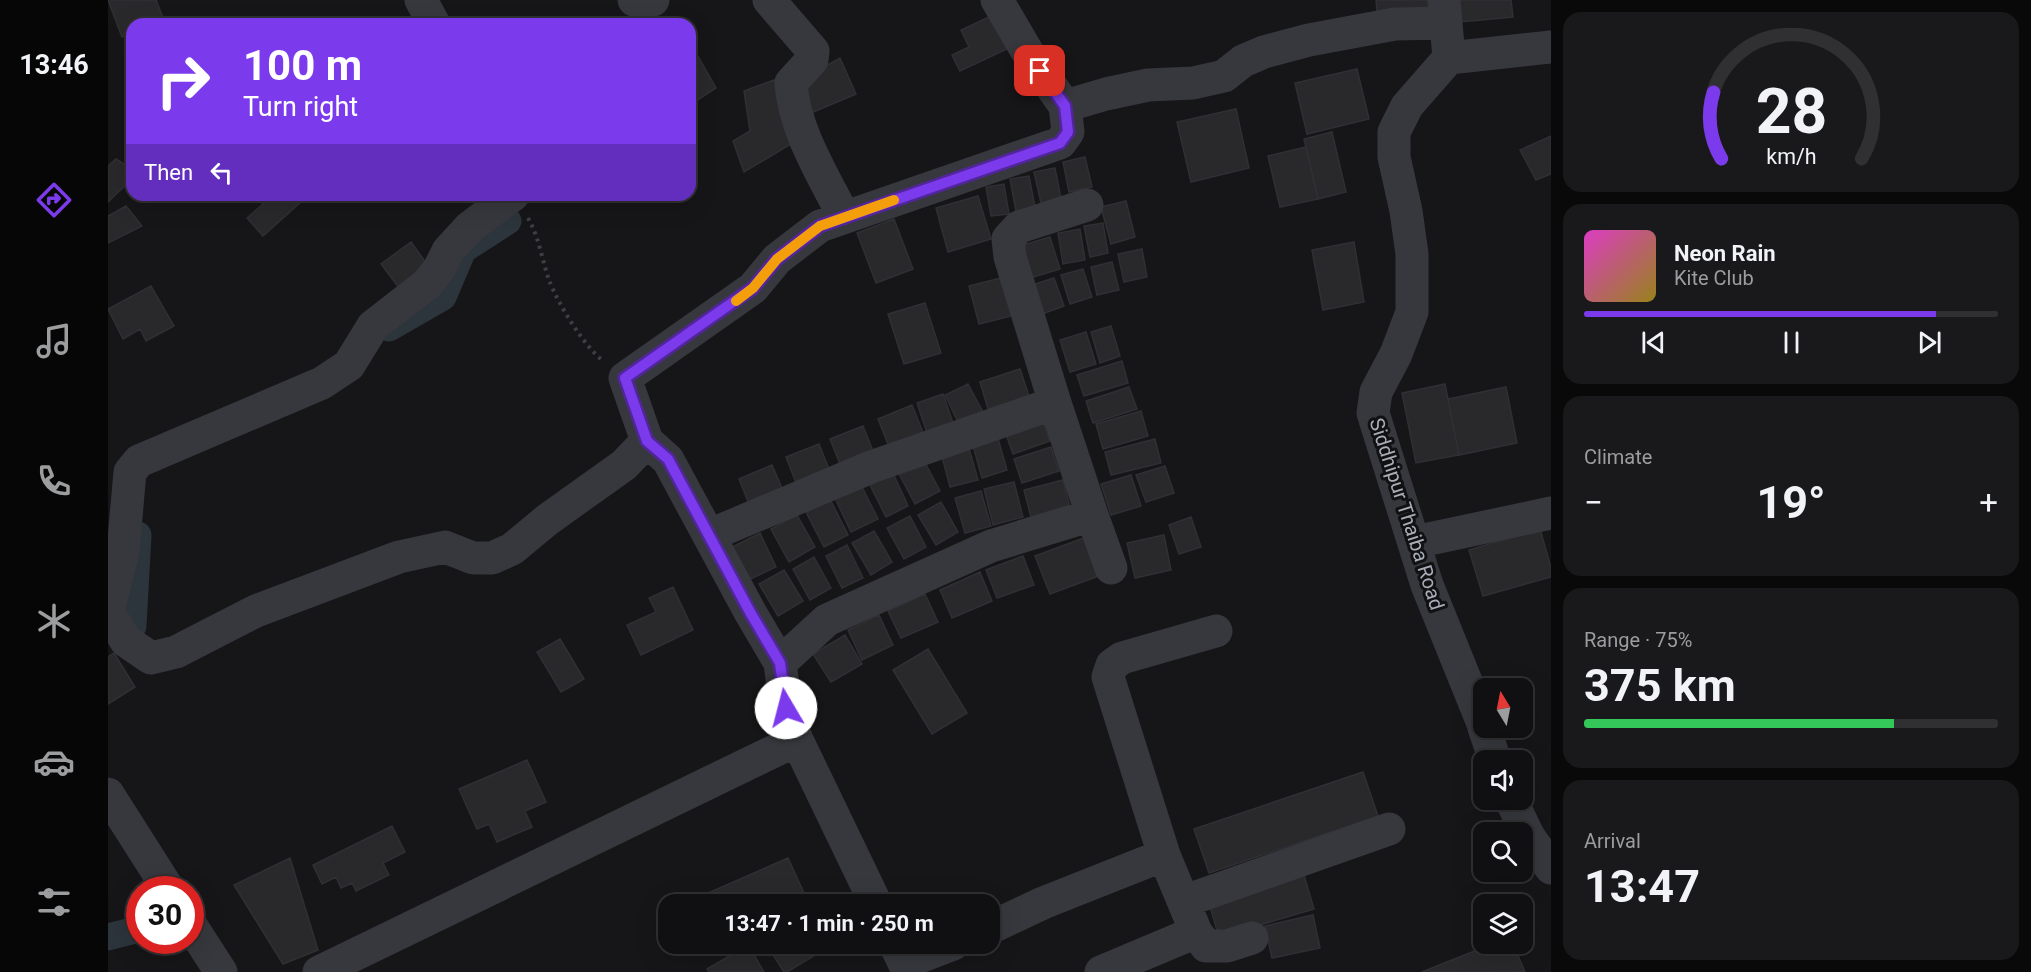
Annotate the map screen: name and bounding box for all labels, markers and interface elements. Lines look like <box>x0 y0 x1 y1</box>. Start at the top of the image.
text: 100 m <box>243 41 362 90</box>
icon: right <box>144 42 222 120</box>
pin <box>1014 45 1065 96</box>
text: 13:46 <box>19 49 89 81</box>
icon: arrive <box>1023 54 1056 87</box>
text: 28 <box>1755 75 1827 148</box>
text: Turn right <box>243 91 358 123</box>
text: km/h <box>1766 144 1816 169</box>
icon: left <box>205 156 238 189</box>
text: Then <box>144 160 193 185</box>
icon: directions <box>33 179 75 221</box>
text: Neon Rain <box>1674 241 1776 266</box>
text: Kite Club <box>1674 266 1754 290</box>
icon: music <box>33 320 75 362</box>
icon: previous <box>1637 326 1670 359</box>
icon: pause <box>1775 326 1808 359</box>
icon: next <box>1913 326 1946 359</box>
street label: Siddhipur Thaiba Road <box>1365 415 1449 613</box>
text: Climate <box>1584 445 1652 469</box>
icon: phone <box>33 460 75 502</box>
text: 19° <box>1756 476 1826 529</box>
text: − <box>1584 483 1603 522</box>
text: + <box>1979 483 1998 522</box>
icon: climate <box>33 600 75 642</box>
text: Range · 75% <box>1584 628 1692 652</box>
text: 375 km <box>1584 659 1736 712</box>
position arrow <box>754 676 818 740</box>
north arrow <box>1473 678 1533 738</box>
map controls <box>1473 678 1533 954</box>
icon: car <box>33 741 75 783</box>
button: sound <box>1473 750 1533 810</box>
button: search <box>1473 822 1533 882</box>
text: Arrival <box>1584 829 1641 853</box>
text: 13:47 <box>1584 860 1700 913</box>
speed limit sign: 30 <box>126 876 204 954</box>
icon: filters <box>33 881 75 923</box>
button: layers <box>1473 894 1533 954</box>
text: 13:47 · 1 min · 250 m <box>724 911 934 936</box>

